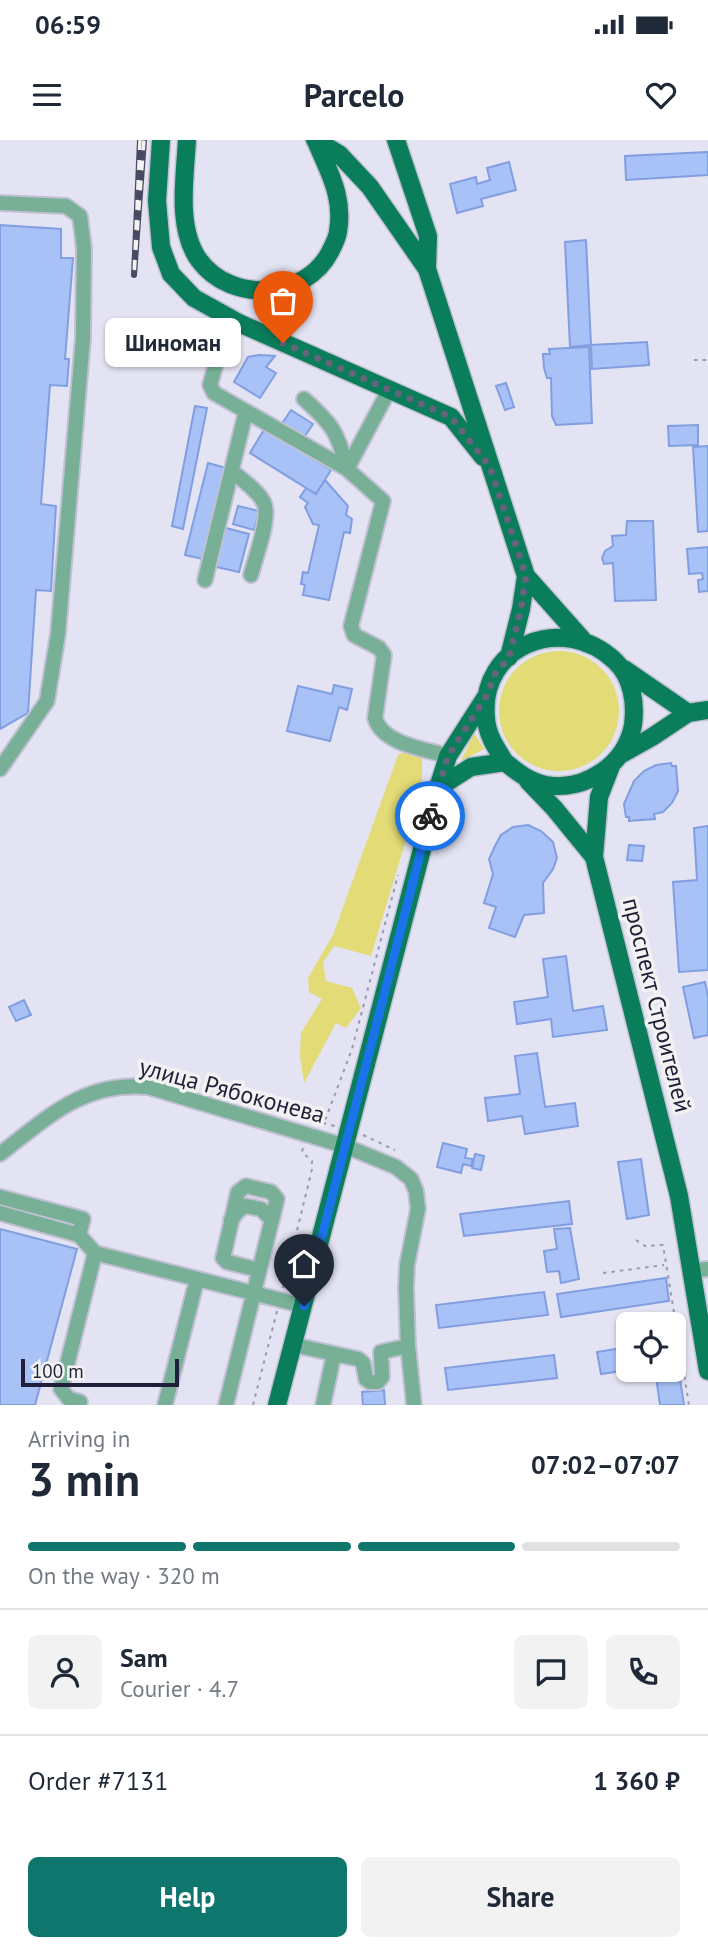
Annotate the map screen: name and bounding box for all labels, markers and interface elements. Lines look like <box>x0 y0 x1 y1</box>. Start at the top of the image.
text: 06:59 <box>35 8 101 41</box>
text: Parcelo <box>304 74 404 116</box>
icon: menu <box>28 76 66 114</box>
icon: heart <box>642 76 680 114</box>
pin <box>253 271 313 343</box>
icon: bag <box>264 282 302 320</box>
callout: Шиноман <box>105 318 241 368</box>
text: Шиноман <box>125 328 221 357</box>
courier <box>395 781 465 851</box>
icon: bike <box>411 797 449 835</box>
street label: проспект Строителей <box>616 894 699 1115</box>
street label: улица Рябоконева <box>136 1051 328 1130</box>
pin <box>274 1234 334 1306</box>
icon: home <box>285 1245 323 1283</box>
map controls <box>616 1312 686 1382</box>
button: locate <box>616 1312 686 1382</box>
scale bar <box>21 1356 178 1388</box>
text: 100 m <box>32 1359 84 1383</box>
text: Arriving in <box>28 1424 130 1453</box>
text: 07:02–07:07 <box>531 1448 680 1481</box>
text: 3 min <box>28 1449 140 1509</box>
text: On the way · 320 m <box>28 1561 220 1590</box>
button: person <box>28 1635 102 1709</box>
button: chat <box>514 1635 588 1709</box>
button: phone <box>606 1635 680 1709</box>
text: Sam <box>120 1641 168 1674</box>
text: Courier · 4.7 <box>120 1674 239 1703</box>
text: Order #7131 <box>28 1764 168 1797</box>
text: 1 360 ₽ <box>593 1764 680 1797</box>
button: Help <box>28 1857 347 1937</box>
button: Share <box>361 1857 680 1937</box>

